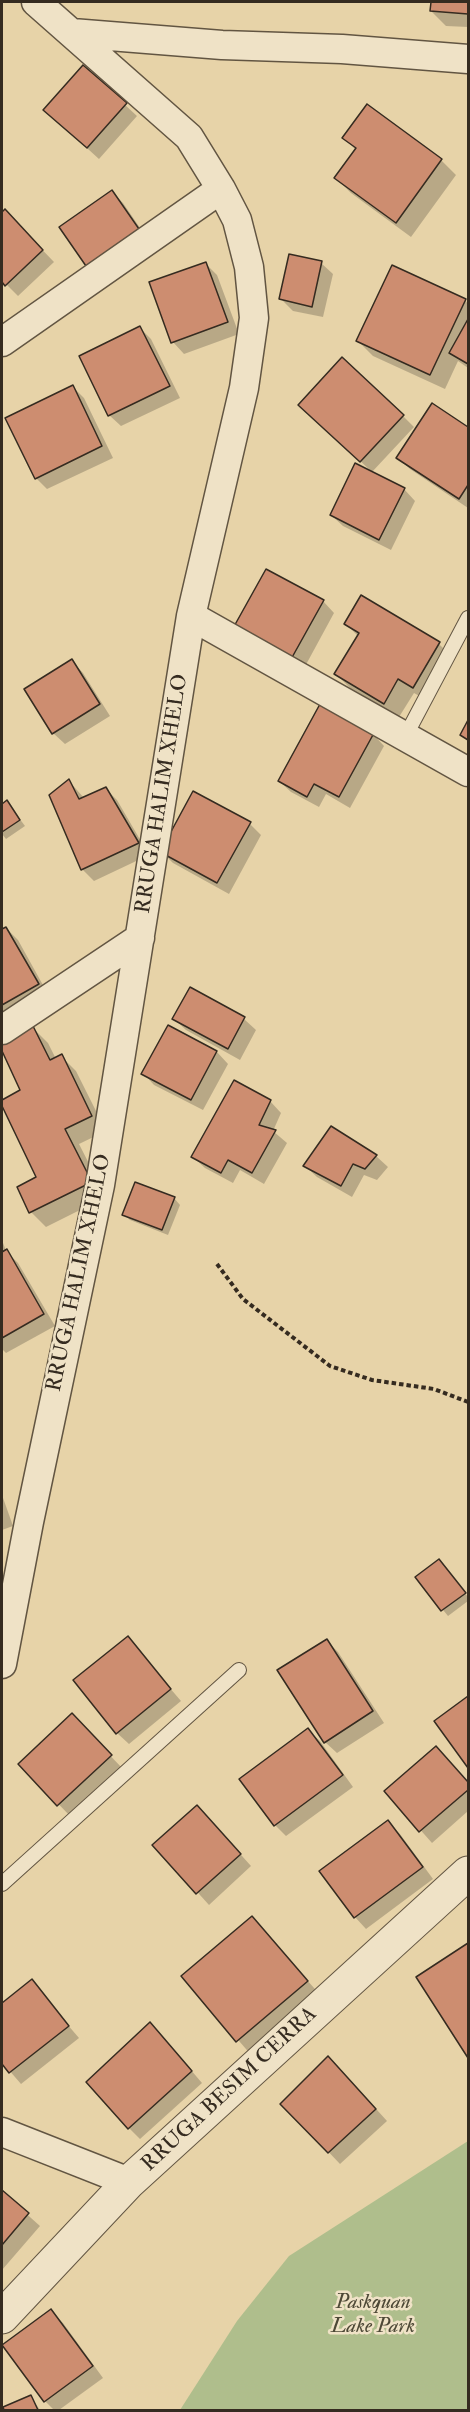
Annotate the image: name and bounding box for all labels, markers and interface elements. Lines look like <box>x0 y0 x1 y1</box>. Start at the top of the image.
street label: RRUGA HALIM XHELO <box>132 672 194 916</box>
street label: RRUGA HALIM XHELO <box>42 1152 118 1394</box>
street label: RRUGA BESIM CERRA <box>137 2002 323 2178</box>
park label: Paskquan Lake Park <box>331 2290 415 2340</box>

